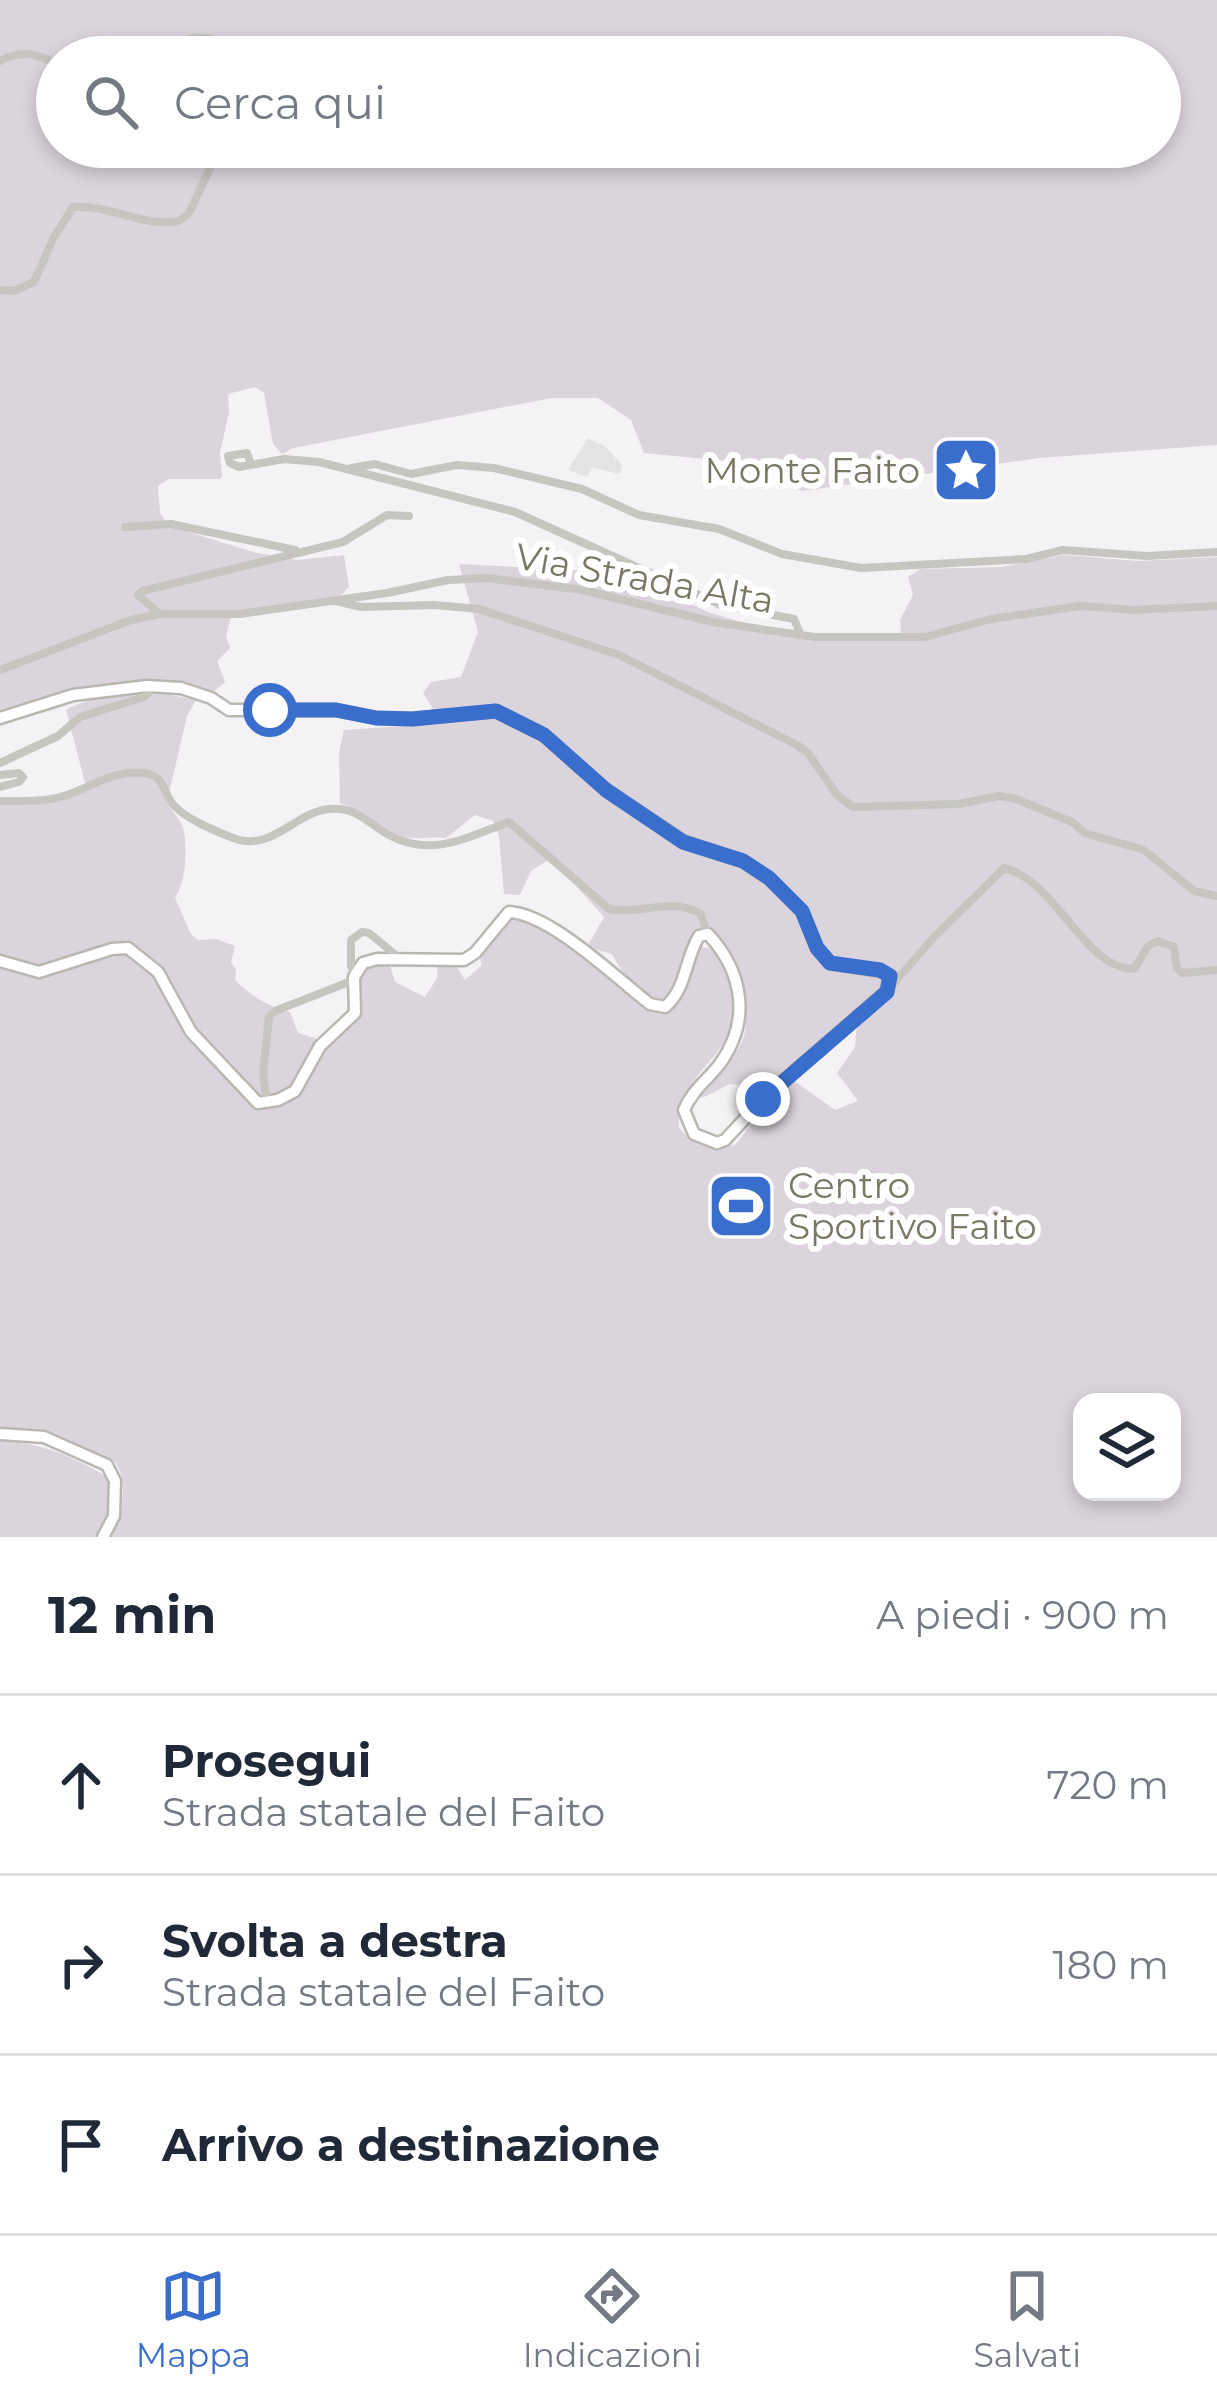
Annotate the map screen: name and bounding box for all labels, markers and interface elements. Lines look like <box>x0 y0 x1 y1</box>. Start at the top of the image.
search box <box>36 36 1181 168</box>
icon: search <box>78 69 144 135</box>
text: Cerca qui <box>174 75 386 130</box>
place icon: Monte Faito <box>931 435 1001 505</box>
place label: Monte Faito <box>704 448 920 492</box>
street label: Via Strada Alta <box>513 534 777 622</box>
route start <box>243 683 297 737</box>
route end <box>736 1072 790 1126</box>
place label: Centro Sportivo Faito <box>788 1163 1037 1248</box>
sports icon: Centro Sportivo Faito <box>706 1171 776 1241</box>
map controls <box>1073 1393 1181 1501</box>
button: layers <box>1073 1393 1181 1501</box>
text: 12 min <box>48 1584 217 1646</box>
text: A piedi · 900 m <box>876 1591 1169 1639</box>
text: Prosegui <box>162 1733 371 1788</box>
icon: ahead <box>48 1752 114 1818</box>
text: 720 m <box>1047 1761 1169 1809</box>
text: Strada statale del Faito <box>162 1788 605 1836</box>
text: Svolta a destra <box>162 1913 508 1968</box>
icon: right <box>48 1932 114 1998</box>
text: 180 m <box>1053 1941 1169 1989</box>
text: Strada statale del Faito <box>162 1968 605 2016</box>
icon: arrive <box>48 2112 114 2178</box>
text: Arrivo a destinazione <box>162 2117 660 2172</box>
tab: Mappa <box>136 2263 251 2375</box>
tab: Indicazioni <box>523 2263 702 2375</box>
tab: Salvati <box>974 2263 1081 2375</box>

